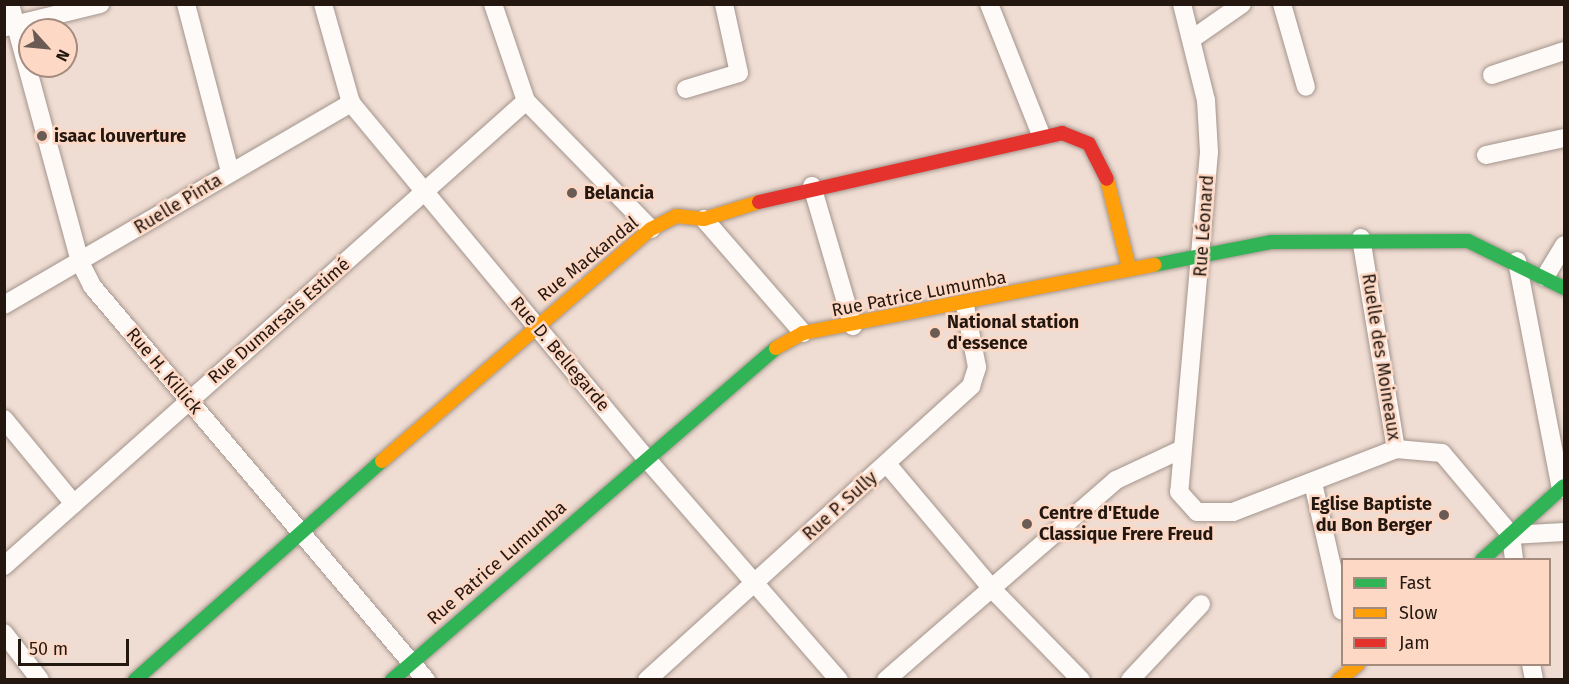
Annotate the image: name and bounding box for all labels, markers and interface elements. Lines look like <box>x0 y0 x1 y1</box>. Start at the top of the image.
north arrow <box>18 18 78 78</box>
text: N <box>52 46 74 65</box>
place label: isaac louverture <box>54 125 186 147</box>
marker: isaac louverture <box>35 129 49 143</box>
street label: Ruelle Pinta <box>130 169 226 239</box>
street label: Rue Léonard <box>1190 174 1218 278</box>
place label: Belancia <box>584 182 654 204</box>
marker: Belancia <box>565 186 579 200</box>
street label: Rue Mackandal <box>533 212 643 306</box>
street label: Rue Dumarsais Estimé <box>204 253 354 389</box>
street label: Rue Patrice Lumumba <box>830 266 1008 322</box>
street label: Ruelle des Moineaux <box>1357 272 1405 442</box>
street label: Rue D. Bellegarde <box>506 292 614 416</box>
place label: National station d'essence <box>947 312 1079 354</box>
street label: Rue H. Killick <box>122 323 206 419</box>
marker: National station d'essence <box>928 326 942 340</box>
street label: Rue P. Sully <box>798 467 882 545</box>
place label: Eglise Baptiste du Bon Berger <box>1311 494 1432 536</box>
street label: Rue Patrice Lumumba <box>423 497 571 629</box>
place label: Centre d'Etude Classique Frere Freud <box>1039 503 1213 546</box>
marker: Eglise Baptiste du Bon Berger <box>1437 508 1451 522</box>
marker: Centre d'Etude Classique Frere Freud <box>1020 517 1034 531</box>
legend <box>1341 558 1551 666</box>
text: Fast <box>1399 572 1431 594</box>
text: Slow <box>1399 602 1437 624</box>
scale bar <box>21 627 132 665</box>
text: Jam <box>1399 632 1430 654</box>
text: 50 m <box>29 638 68 660</box>

